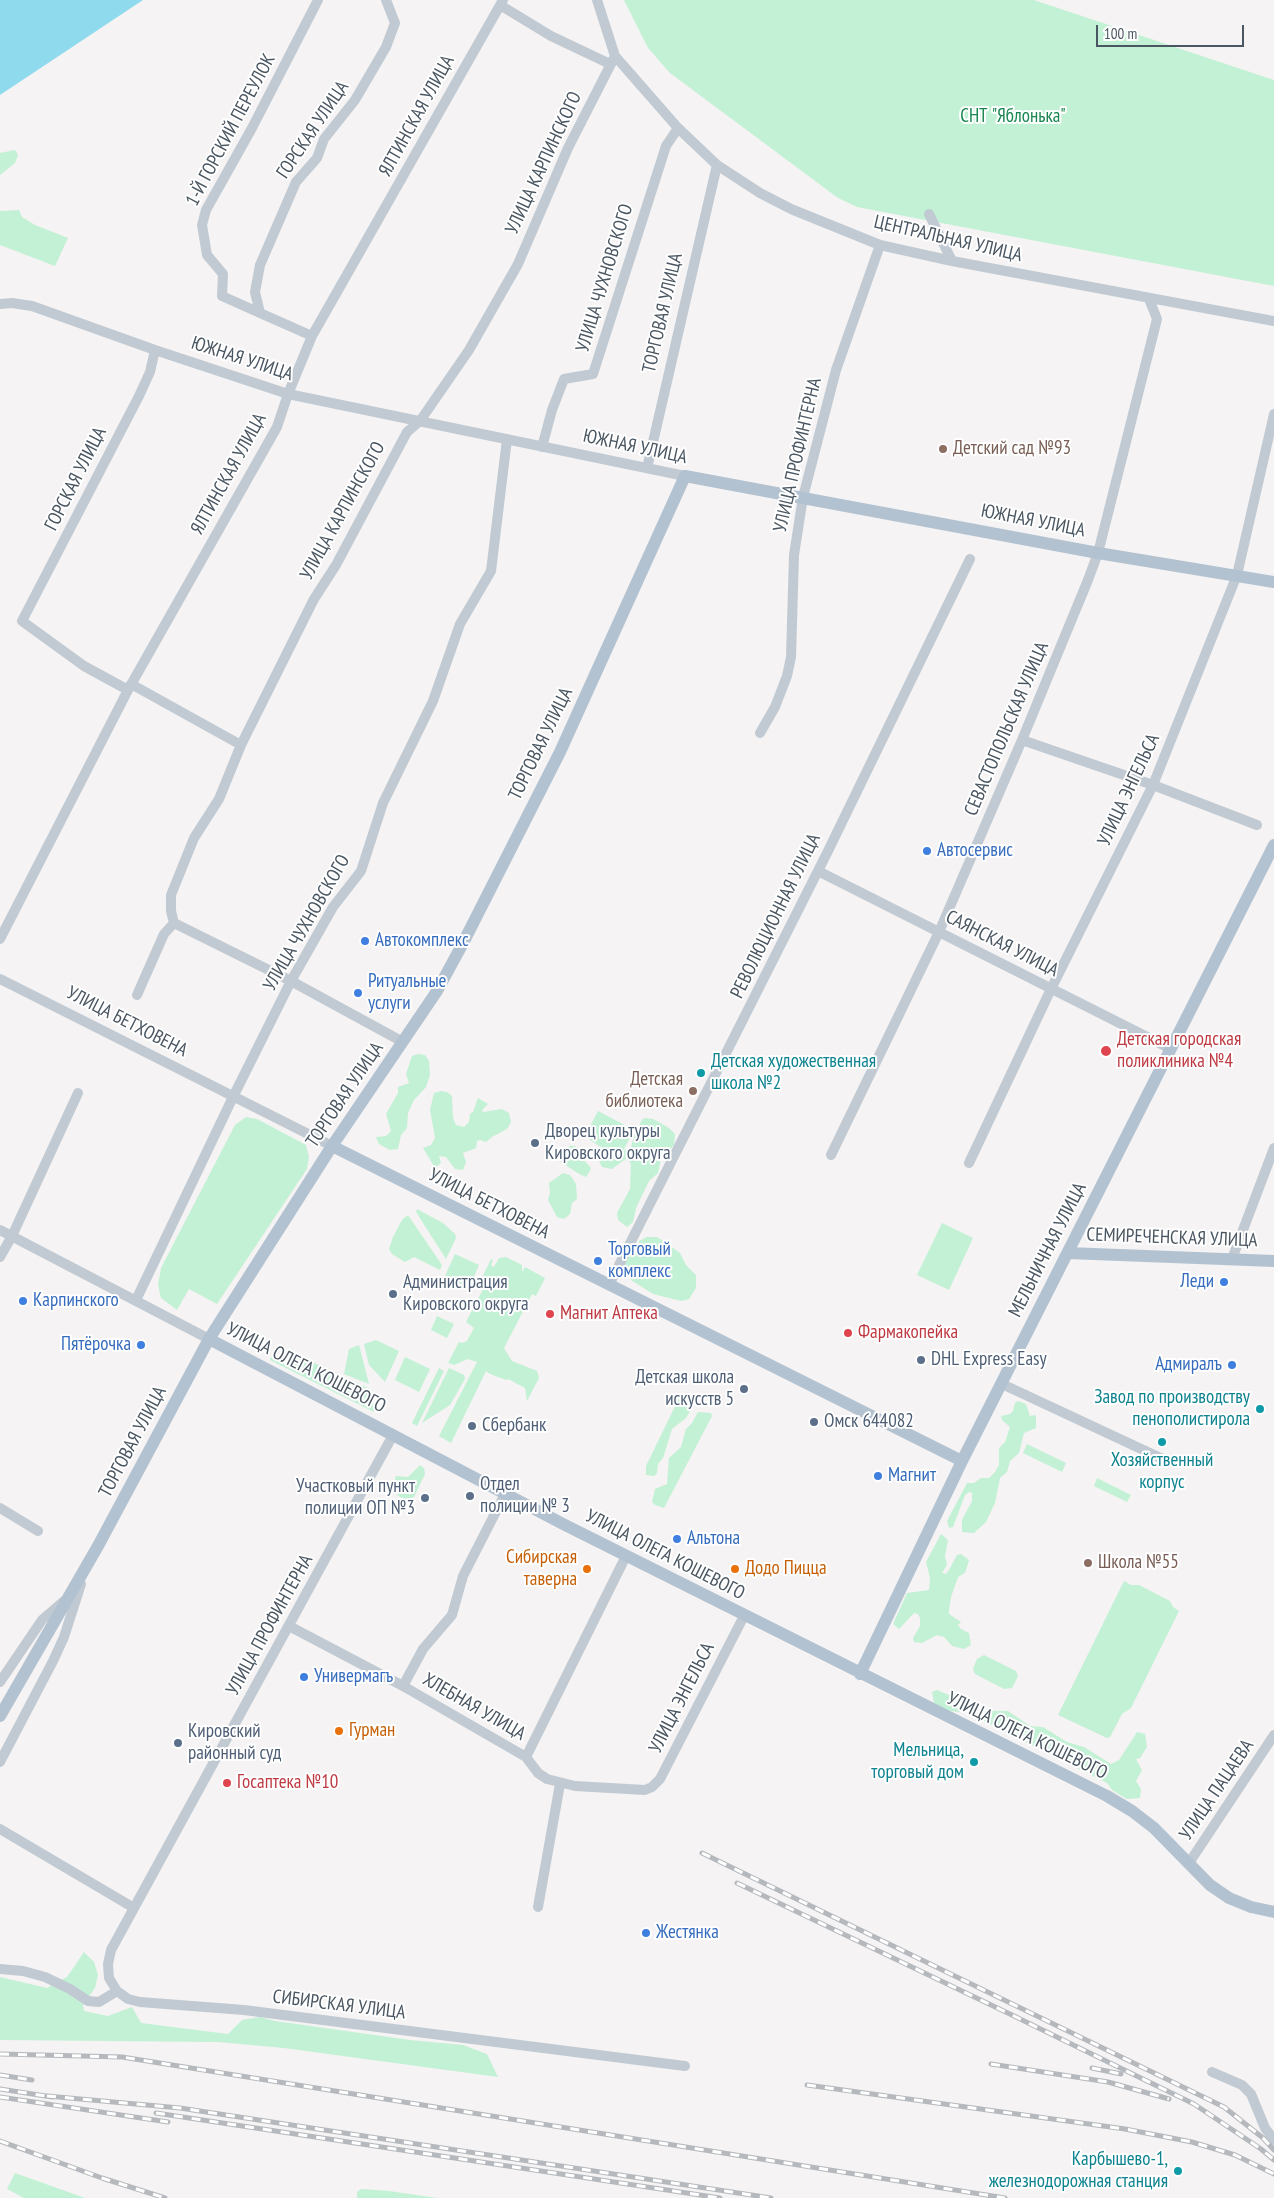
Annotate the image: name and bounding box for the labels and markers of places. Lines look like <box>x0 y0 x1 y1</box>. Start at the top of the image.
place label: Детский сад №93 <box>953 438 1071 460</box>
marker: Детский сад №93 <box>937 443 949 455</box>
place label: Автосервис <box>937 840 1013 862</box>
marker: Автосервис <box>921 845 933 857</box>
place label: Автокомплекс <box>375 930 469 952</box>
marker: Автокомплекс <box>359 935 371 947</box>
place label: Ритуальные услуги <box>368 971 446 1015</box>
marker: Ритуальные услуги <box>352 987 364 999</box>
place label: Детская городская поликлиника №4 <box>1117 1029 1241 1073</box>
marker: Детская городская поликлиника №4 <box>1099 1044 1113 1058</box>
place label: Детская художественная школа №2 <box>711 1051 876 1095</box>
marker: Детская художественная школа №2 <box>695 1067 707 1079</box>
place label: Детская библиотека <box>606 1069 683 1113</box>
marker: Детская библиотека <box>687 1085 699 1097</box>
place label: Дворец культуры Кировского округа <box>545 1121 671 1165</box>
marker: Дворец культуры Кировского округа <box>529 1137 541 1149</box>
place label: Торговый комплекс <box>608 1239 671 1283</box>
marker: Торговый комплекс <box>592 1255 604 1267</box>
place label: Леди <box>1180 1271 1214 1293</box>
place label: Администрация Кировского округа <box>403 1272 529 1316</box>
marker: Леди <box>1218 1276 1230 1288</box>
marker: Администрация Кировского округа <box>387 1288 399 1300</box>
place label: Карпинского <box>33 1290 119 1312</box>
marker: Карпинского <box>17 1295 29 1307</box>
place label: Магнит Аптека <box>560 1303 658 1325</box>
marker: Магнит Аптека <box>544 1308 556 1320</box>
place label: Фармакопейка <box>858 1322 958 1344</box>
marker: Фармакопейка <box>842 1327 854 1339</box>
place label: Пятёрочка <box>61 1334 131 1356</box>
marker: Пятёрочка <box>135 1339 147 1351</box>
place label: DHL Express Easy <box>931 1349 1047 1371</box>
marker: DHL Express Easy <box>915 1354 927 1366</box>
place label: Адмиралъ <box>1155 1354 1222 1376</box>
marker: Адмиралъ <box>1226 1359 1238 1371</box>
place label: Детская школа искусств 5 <box>635 1367 734 1411</box>
marker: Детская школа искусств 5 <box>738 1383 750 1395</box>
place label: Завод по производству пенополистирола <box>1094 1387 1250 1431</box>
marker: Завод по производству пенополистирола <box>1254 1403 1266 1415</box>
place label: Омск 644082 <box>824 1411 914 1433</box>
place label: Сбербанк <box>482 1415 546 1437</box>
marker: Омск 644082 <box>808 1416 820 1428</box>
marker: Сбербанк <box>466 1420 478 1432</box>
marker: Хозяйственный корпус <box>1156 1436 1168 1448</box>
place label: Хозяйственный корпус <box>1111 1450 1213 1494</box>
place label: Магнит <box>888 1465 936 1487</box>
marker: Магнит <box>872 1470 884 1482</box>
place label: Отдел полиции № 3 <box>480 1474 570 1518</box>
place label: Участковый пункт полиции ОП №3 <box>296 1476 415 1520</box>
marker: Отдел полиции № 3 <box>464 1490 476 1502</box>
marker: Участковый пункт полиции ОП №3 <box>419 1492 431 1504</box>
place label: Альтона <box>687 1528 740 1550</box>
marker: Альтона <box>671 1533 683 1545</box>
place label: Сибирская таверна <box>506 1547 577 1591</box>
place label: Школа №55 <box>1098 1552 1179 1574</box>
marker: Школа №55 <box>1082 1557 1094 1569</box>
place label: Додо Пицца <box>745 1558 826 1580</box>
marker: Сибирская таверна <box>581 1563 593 1575</box>
marker: Додо Пицца <box>729 1563 741 1575</box>
place label: Универмагъ <box>314 1666 393 1688</box>
marker: Универмагъ <box>298 1671 310 1683</box>
place label: Гурман <box>349 1720 395 1742</box>
place label: Кировский районный суд <box>188 1721 281 1765</box>
marker: Гурман <box>333 1725 345 1737</box>
marker: Кировский районный суд <box>172 1737 184 1749</box>
place label: Мельница, торговый дом <box>871 1740 964 1784</box>
marker: Мельница, торговый дом <box>968 1756 980 1768</box>
place label: Госаптека №10 <box>237 1772 338 1794</box>
marker: Госаптека №10 <box>221 1777 233 1789</box>
place label: Жестянка <box>656 1922 719 1944</box>
marker: Жестянка <box>640 1927 652 1939</box>
place label: Карбышево-1, железнодорожная станция <box>989 2149 1168 2193</box>
marker: Карбышево-1, железнодорожная станция <box>1172 2165 1184 2177</box>

